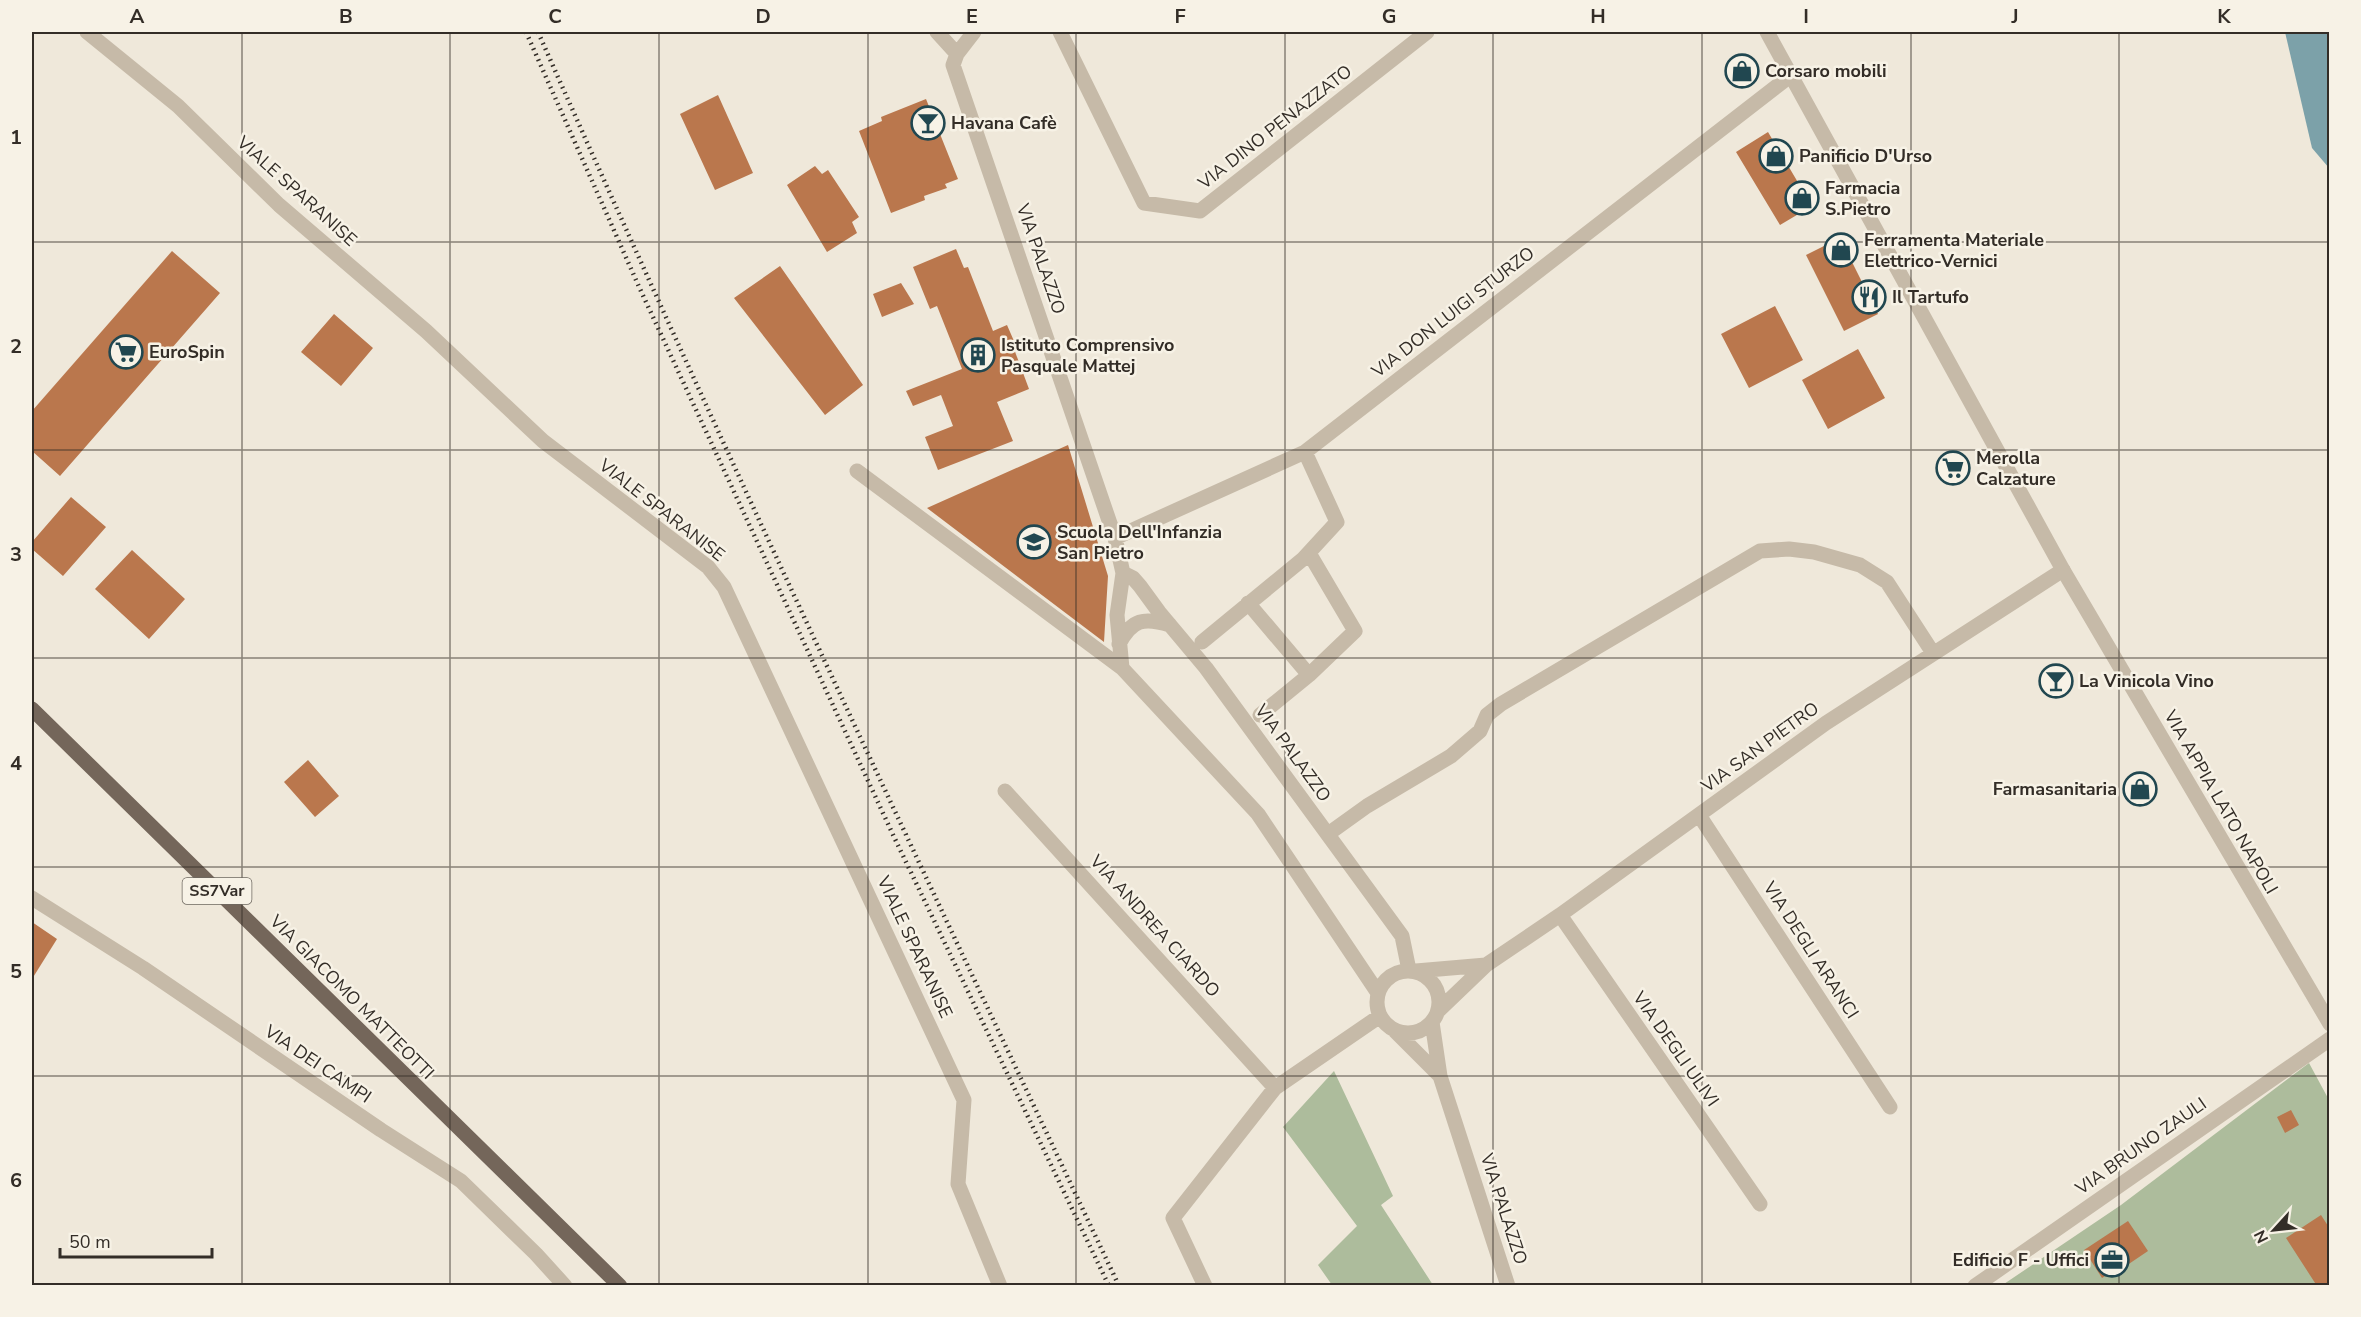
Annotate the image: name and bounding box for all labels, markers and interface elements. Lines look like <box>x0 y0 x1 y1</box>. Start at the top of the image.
text: A <box>130 3 145 30</box>
text: B <box>339 3 353 30</box>
text: C <box>548 3 562 30</box>
text: D <box>755 3 771 30</box>
text: E <box>966 3 978 30</box>
text: F <box>1174 3 1186 30</box>
text: G <box>1382 3 1396 30</box>
text: H <box>1590 3 1606 30</box>
text: I <box>1803 3 1809 30</box>
text: J <box>2010 3 2019 30</box>
text: K <box>2217 3 2231 30</box>
shop icon: Corsaro mobili <box>1724 53 1760 89</box>
street label: VIA DINO PENAZZATO <box>1192 59 1357 195</box>
place label: Corsaro mobili <box>1765 59 1887 83</box>
bar icon: Havana Cafè <box>910 105 946 141</box>
place label: Havana Cafè <box>951 111 1057 135</box>
text: 1 <box>10 124 22 151</box>
street label: VIALE SPARANISE <box>231 130 362 251</box>
shop icon: Panificio D'Urso <box>1758 138 1794 174</box>
place label: Panificio D'Urso <box>1799 144 1932 168</box>
place label: Farmacia S.Pietro <box>1825 176 1900 221</box>
shop icon: Farmacia S.Pietro <box>1784 180 1820 216</box>
street label: VIA PALAZZO <box>1011 200 1071 317</box>
place label: Ferramenta Materiale Elettrico-Vernici <box>1864 228 2044 273</box>
shop icon: Ferramenta Materiale Elettrico-Vernici <box>1823 232 1859 268</box>
street label: VIA DON LUIGI STURZO <box>1366 241 1539 384</box>
restaurant icon: Il Tartufo <box>1851 279 1887 315</box>
place label: Il Tartufo <box>1892 285 1969 309</box>
text: 2 <box>10 333 22 360</box>
place label: Istituto Comprensivo Pasquale Mattej <box>1001 333 1174 378</box>
supermarket icon: EuroSpin <box>108 334 144 370</box>
building icon: Istituto Comprensivo Pasquale Mattej <box>960 337 996 373</box>
place label: EuroSpin <box>149 340 225 364</box>
place label: Merolla Calzature <box>1976 446 2056 491</box>
supermarket icon: Merolla Calzature <box>1935 450 1971 486</box>
street label: VIALE SPARANISE <box>593 453 730 567</box>
place label: Scuola Dell'Infanzia San Pietro <box>1057 520 1222 565</box>
school or university icon: Scuola Dell'Infanzia San Pietro <box>1016 524 1052 560</box>
text: 3 <box>10 541 22 568</box>
bar icon: La Vinicola Vino <box>2038 663 2074 699</box>
place label: La Vinicola Vino <box>2079 669 2214 693</box>
street label: VIA SAN PIETRO <box>1696 696 1824 798</box>
street label: VIA PALAZZO <box>1249 699 1337 807</box>
street label: VIA APPIA LATO NAPOLI <box>2158 705 2284 898</box>
text: 4 <box>10 750 22 777</box>
shop icon: Farmasanitaria <box>2122 771 2158 807</box>
place label: Farmasanitaria <box>1993 777 2117 801</box>
street label: VIA ANDREA CIARDO <box>1084 849 1225 1002</box>
street label: VIALE SPARANISE <box>871 871 958 1022</box>
street label: VIA DEGLI ARANCI <box>1757 876 1864 1023</box>
road number: SS7Var <box>182 878 252 904</box>
street label: VIA GIACOMO MATTEOTTI <box>264 909 440 1085</box>
text: 5 <box>10 958 22 985</box>
street label: VIA DEGLI ULIVI <box>1627 986 1725 1111</box>
street label: VIA DEI CAMPI <box>259 1019 376 1109</box>
street label: VIA BRUNO ZAULI <box>2070 1092 2211 1201</box>
street label: VIA PALAZZO <box>1474 1150 1533 1267</box>
text: 6 <box>10 1167 22 1194</box>
north arrow <box>2244 1200 2304 1260</box>
scale bar <box>60 1221 212 1259</box>
text: N <box>2249 1226 2274 1247</box>
text: 50 m <box>69 1230 111 1254</box>
office icon: Edificio F - Uffici <box>2094 1242 2130 1278</box>
place label: Edificio F - Uffici <box>1952 1248 2089 1272</box>

